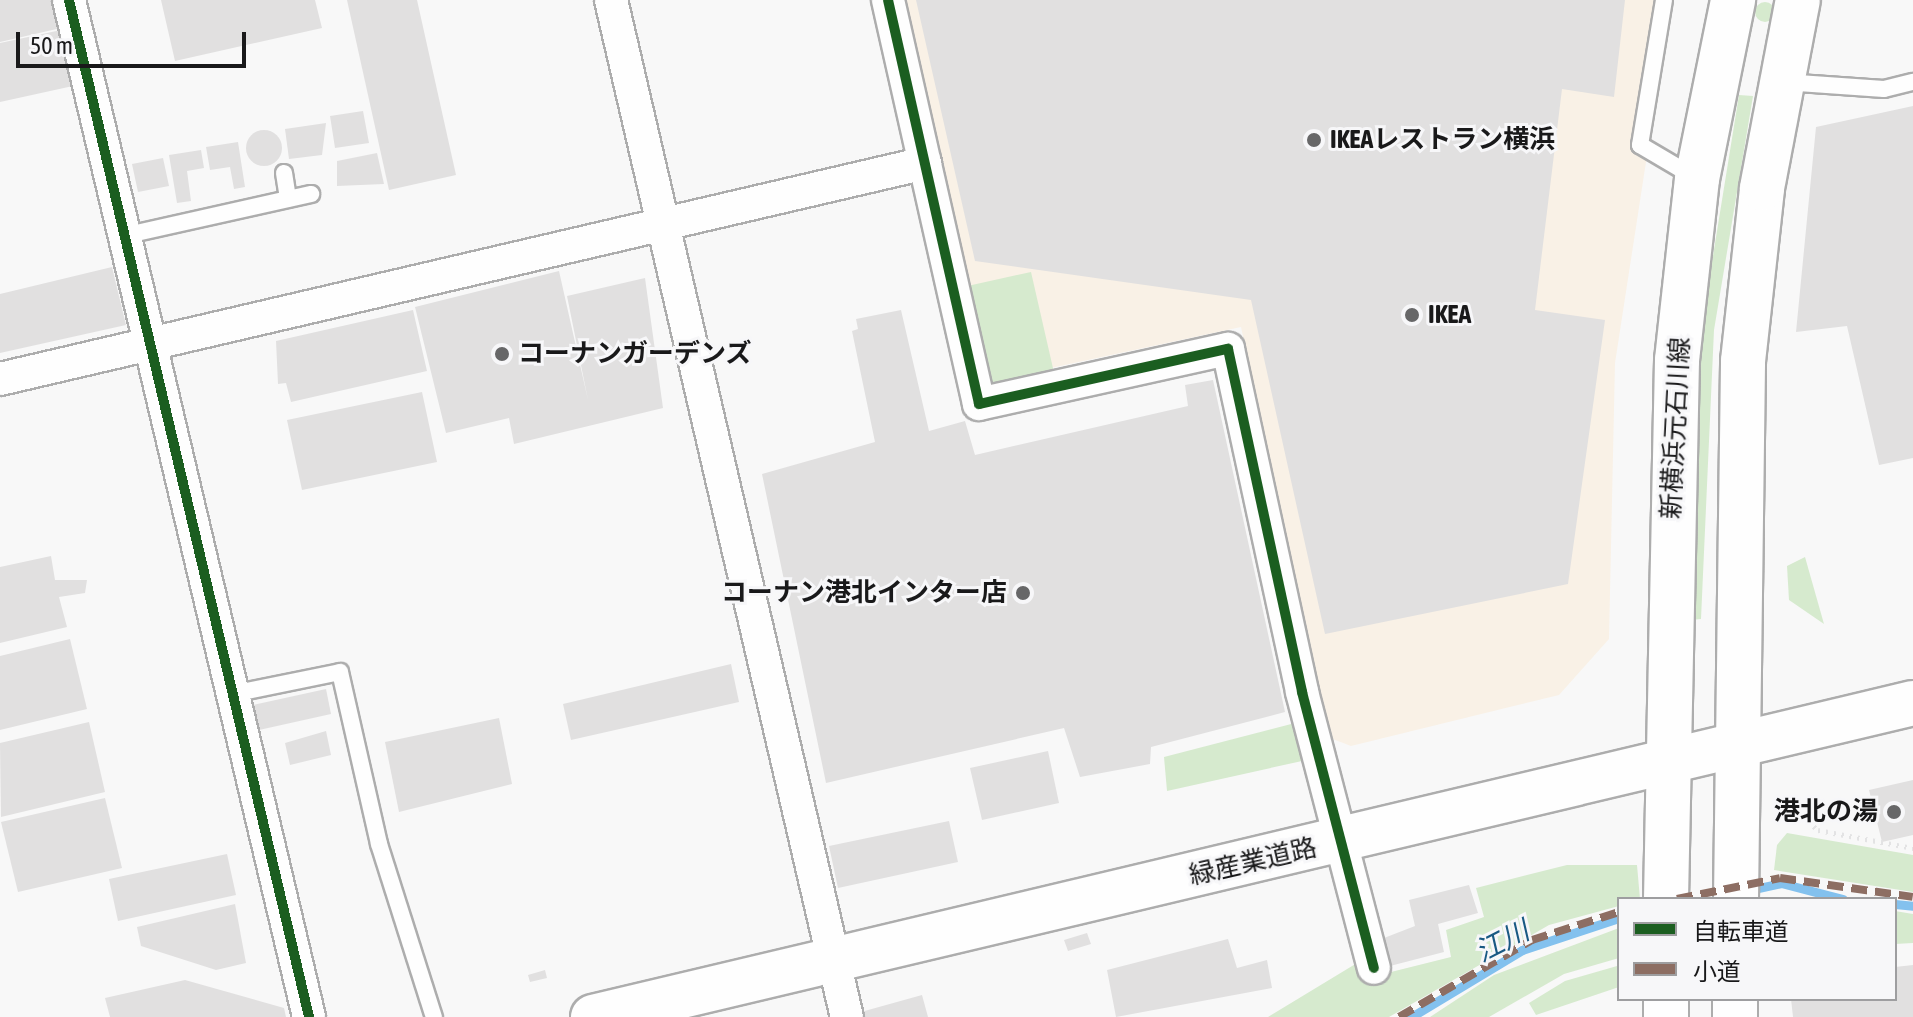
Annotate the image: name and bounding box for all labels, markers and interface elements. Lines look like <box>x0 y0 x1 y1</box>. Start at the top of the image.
scale bar <box>20 16 250 66</box>
text: 50 m <box>30 32 73 59</box>
place label: IKEAレストラン横浜 <box>1330 124 1555 156</box>
marker: IKEAレストラン横浜 <box>1305 131 1323 149</box>
place label: IKEA <box>1428 299 1471 331</box>
marker: IKEA <box>1403 306 1421 324</box>
street label: 新横浜元石川線 <box>1656 336 1696 520</box>
place label: コーナンガーデンズ <box>518 338 752 370</box>
marker: コーナンガーデンズ <box>493 345 511 363</box>
place label: コーナン港北インター店 <box>721 577 1007 609</box>
marker: コーナン港北インター店 <box>1014 584 1032 602</box>
place label: 港北の湯 <box>1774 796 1878 828</box>
marker: 港北の湯 <box>1885 803 1903 821</box>
street label: 緑産業道路 <box>1186 832 1320 892</box>
legend <box>1617 897 1897 1001</box>
water label: 江川 <box>1469 913 1535 969</box>
text: 自転車道 <box>1693 918 1789 945</box>
text: 小道 <box>1693 958 1741 985</box>

